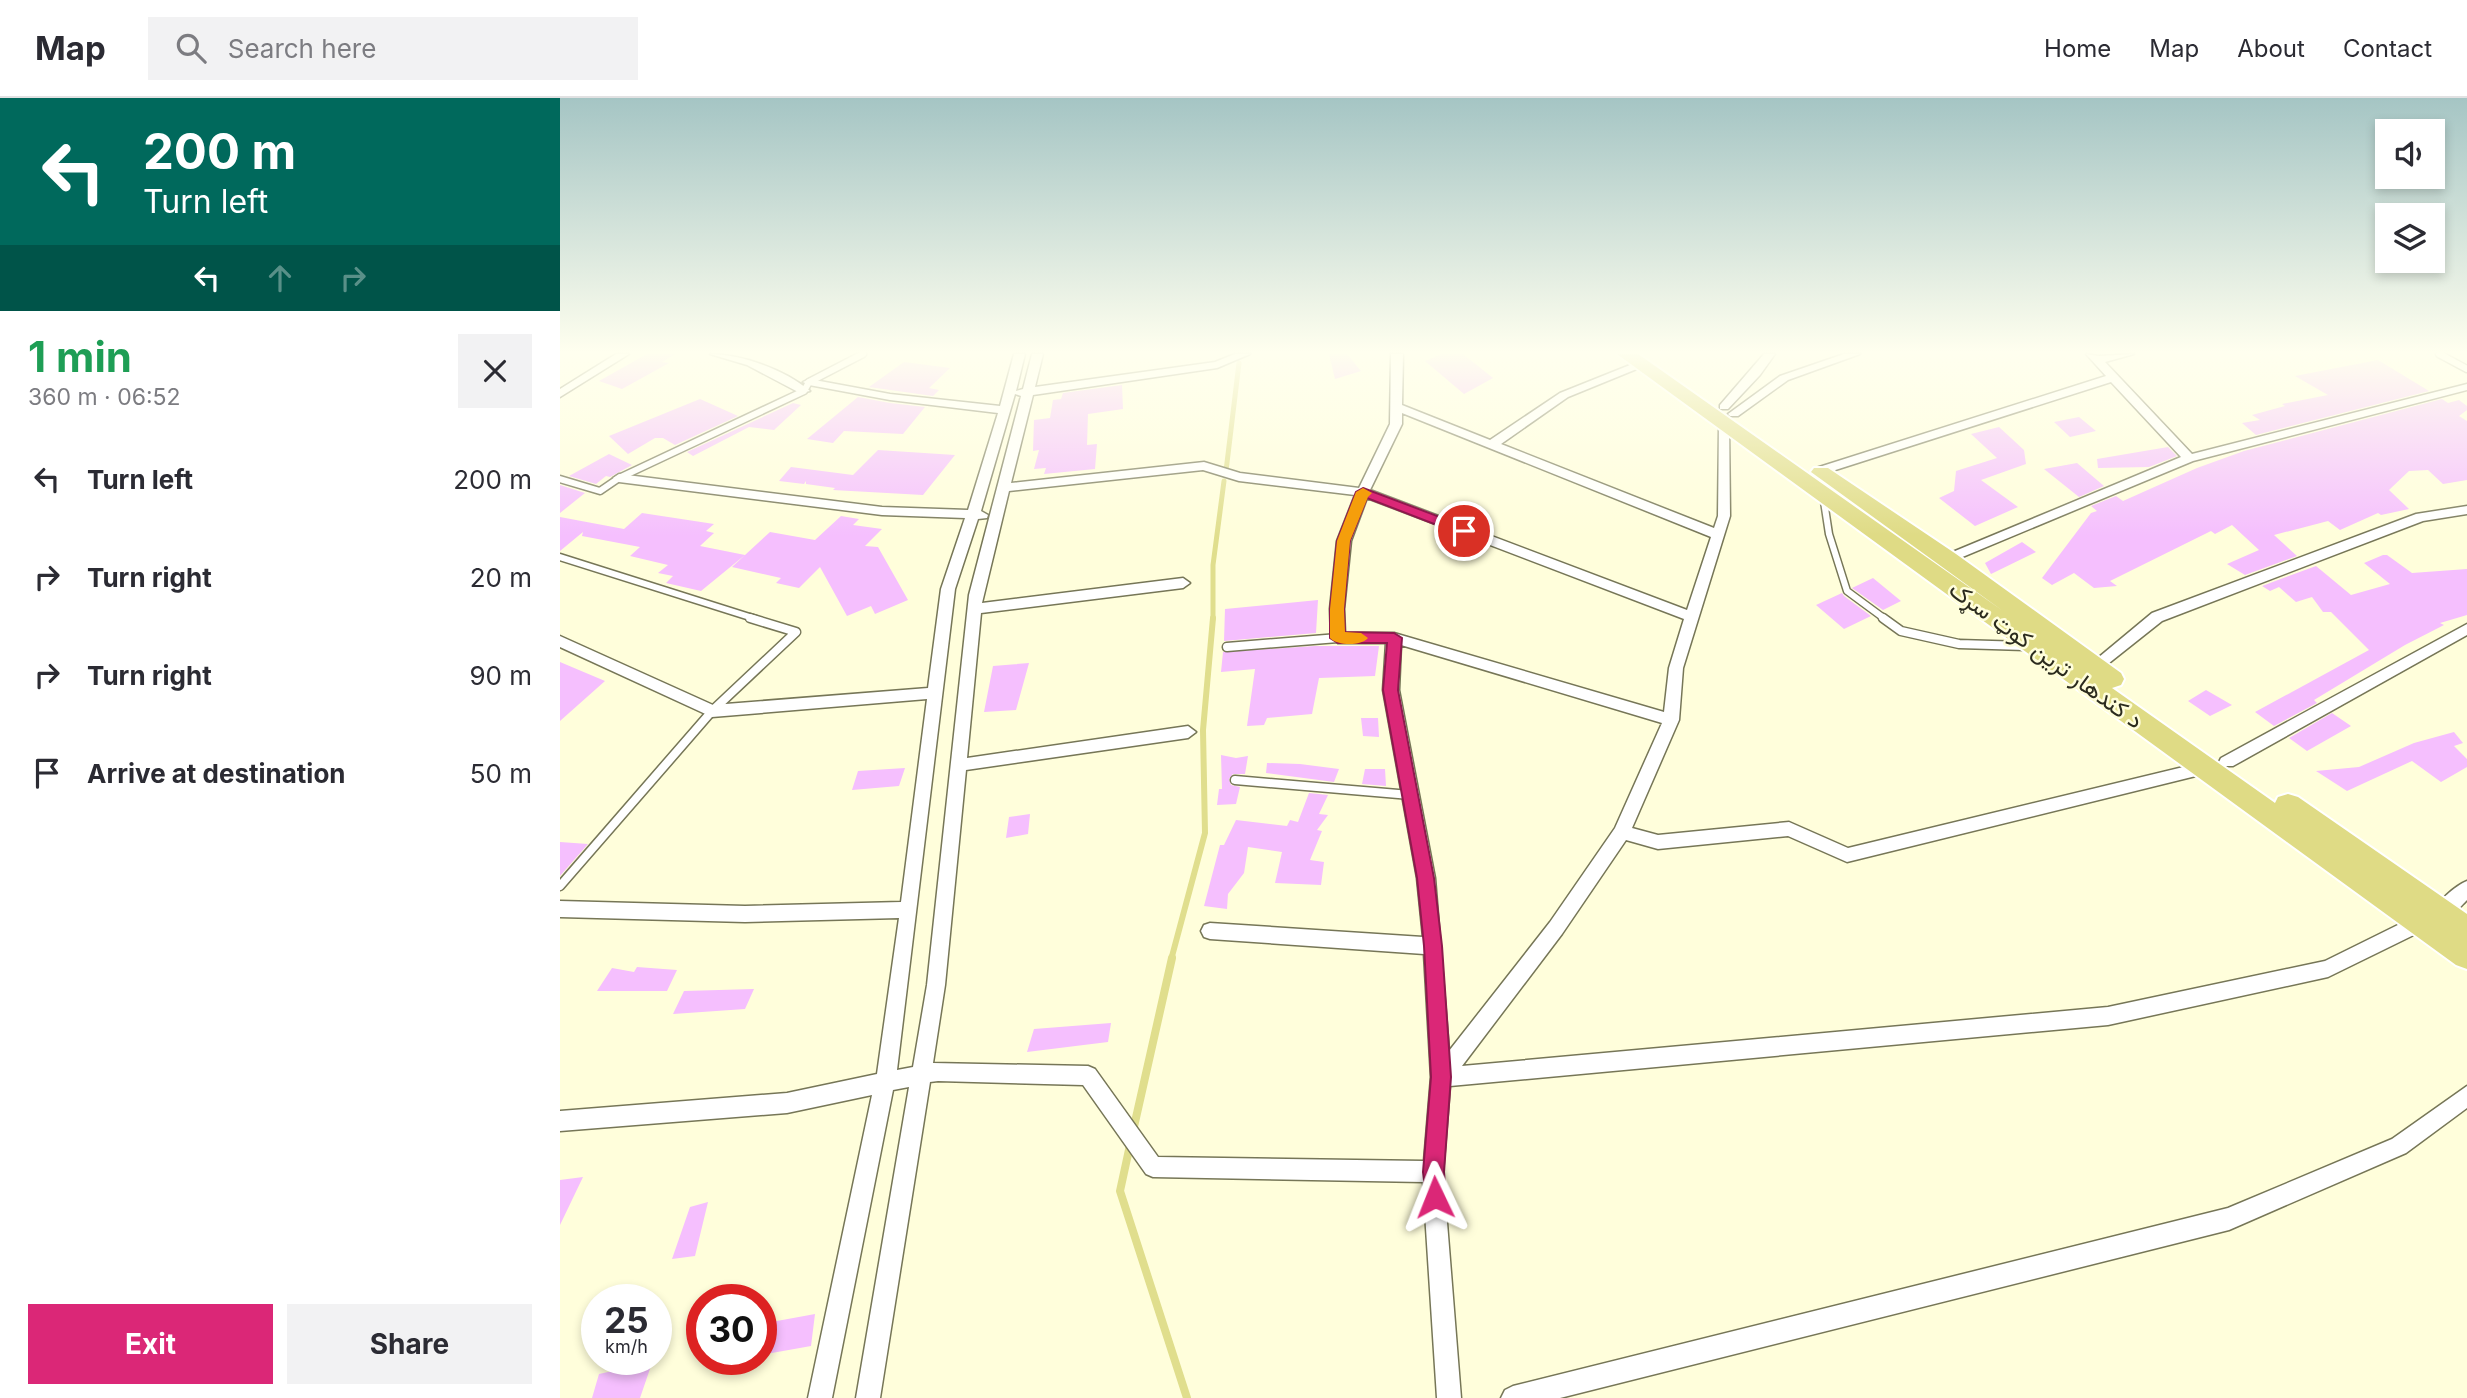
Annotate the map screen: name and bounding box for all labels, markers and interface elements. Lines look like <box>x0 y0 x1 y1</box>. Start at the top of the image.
search box <box>148 17 638 80</box>
text: Map <box>35 28 106 68</box>
icon: search <box>172 29 210 67</box>
text: Search here <box>228 33 376 64</box>
text: Home <box>2044 34 2111 63</box>
text: Map <box>2149 34 2199 63</box>
text: About <box>2237 34 2305 63</box>
text: Contact <box>2343 34 2432 63</box>
map controls <box>2375 119 2445 273</box>
button: sound <box>2375 119 2445 189</box>
text: 200 m <box>143 122 296 181</box>
icon: left <box>28 126 119 217</box>
text: Turn left <box>143 182 268 221</box>
button: layers <box>2375 203 2445 273</box>
icon: left <box>188 259 226 297</box>
icon: ahead <box>261 259 299 297</box>
icon: right <box>334 259 372 297</box>
text: 1 min <box>28 331 132 382</box>
button: close <box>458 334 532 408</box>
text: 360 m · 06:52 <box>28 383 181 411</box>
icon: left <box>28 460 66 498</box>
text: Turn left <box>87 464 193 495</box>
text: 200 m <box>453 464 532 495</box>
pin <box>1434 501 1494 561</box>
icon: arrive <box>1445 512 1483 550</box>
icon: right <box>28 558 66 596</box>
text: Turn right <box>87 562 212 593</box>
text: 20 m <box>470 562 532 593</box>
street label: د کندهار ترين کوټ سړک <box>1942 574 2149 737</box>
icon: right <box>28 656 66 694</box>
text: Turn right <box>87 660 212 691</box>
text: 90 m <box>469 660 532 691</box>
icon: arrive <box>28 754 66 792</box>
text: Arrive at destination <box>87 758 346 789</box>
text: 50 m <box>470 758 532 789</box>
position arrow <box>1398 1160 1472 1234</box>
speed limit sign: 30 <box>686 1284 777 1375</box>
text: 25 <box>604 1299 649 1341</box>
button: Exit <box>28 1304 273 1384</box>
button: Share <box>287 1304 532 1384</box>
text: km/h <box>605 1336 648 1357</box>

